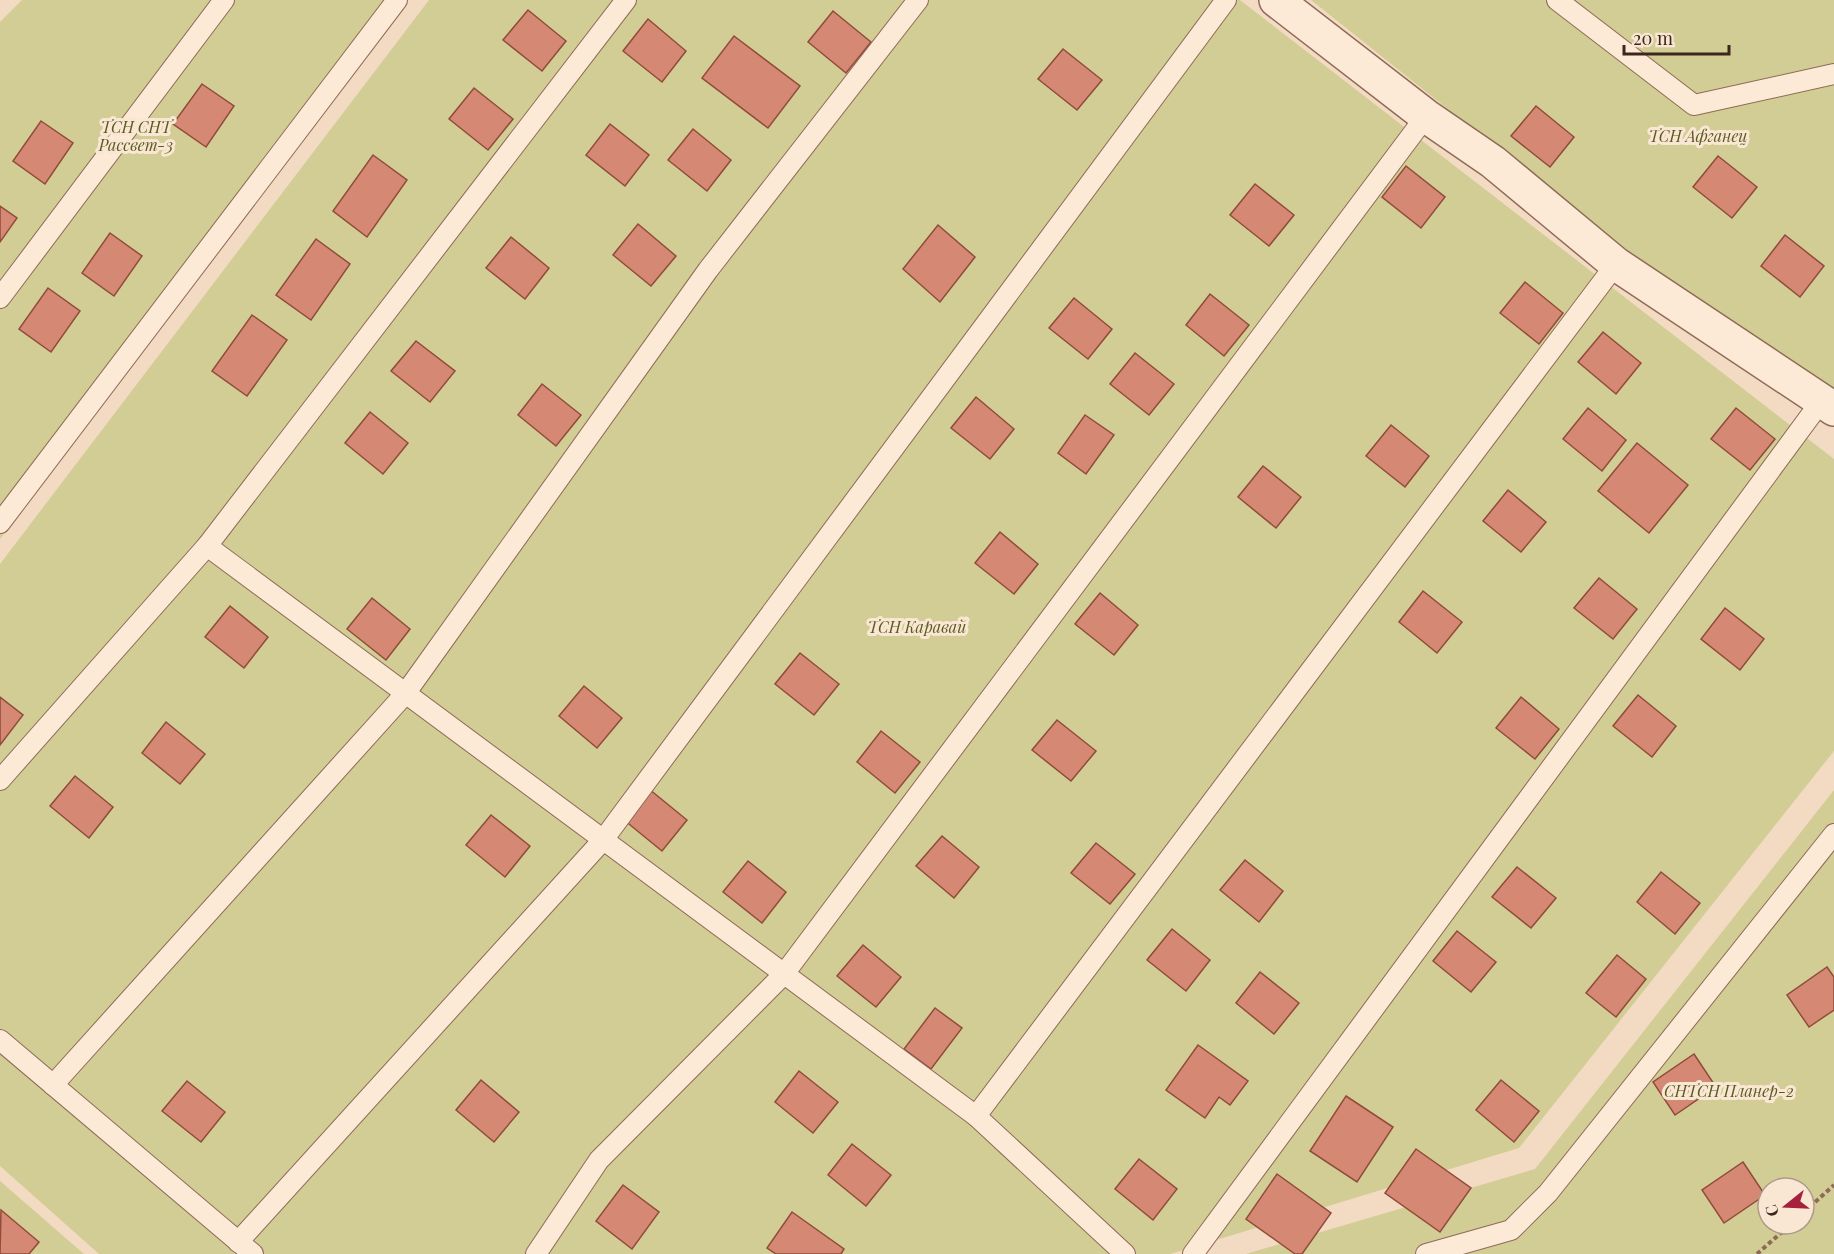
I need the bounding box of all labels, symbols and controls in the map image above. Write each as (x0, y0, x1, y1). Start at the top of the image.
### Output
scale bar (1624, 18, 1729, 56)
text: 20 m (1633, 26, 1673, 50)
park label: ТСН СНТ Рассвет-3 (98, 116, 175, 155)
park label: ТСН Афганец (1649, 125, 1747, 146)
park label: ТСН Каравай (868, 616, 967, 637)
park label: СНТСН Планер-2 (1664, 1080, 1794, 1101)
north arrow (1756, 1176, 1816, 1236)
text: С (1760, 1202, 1783, 1219)

